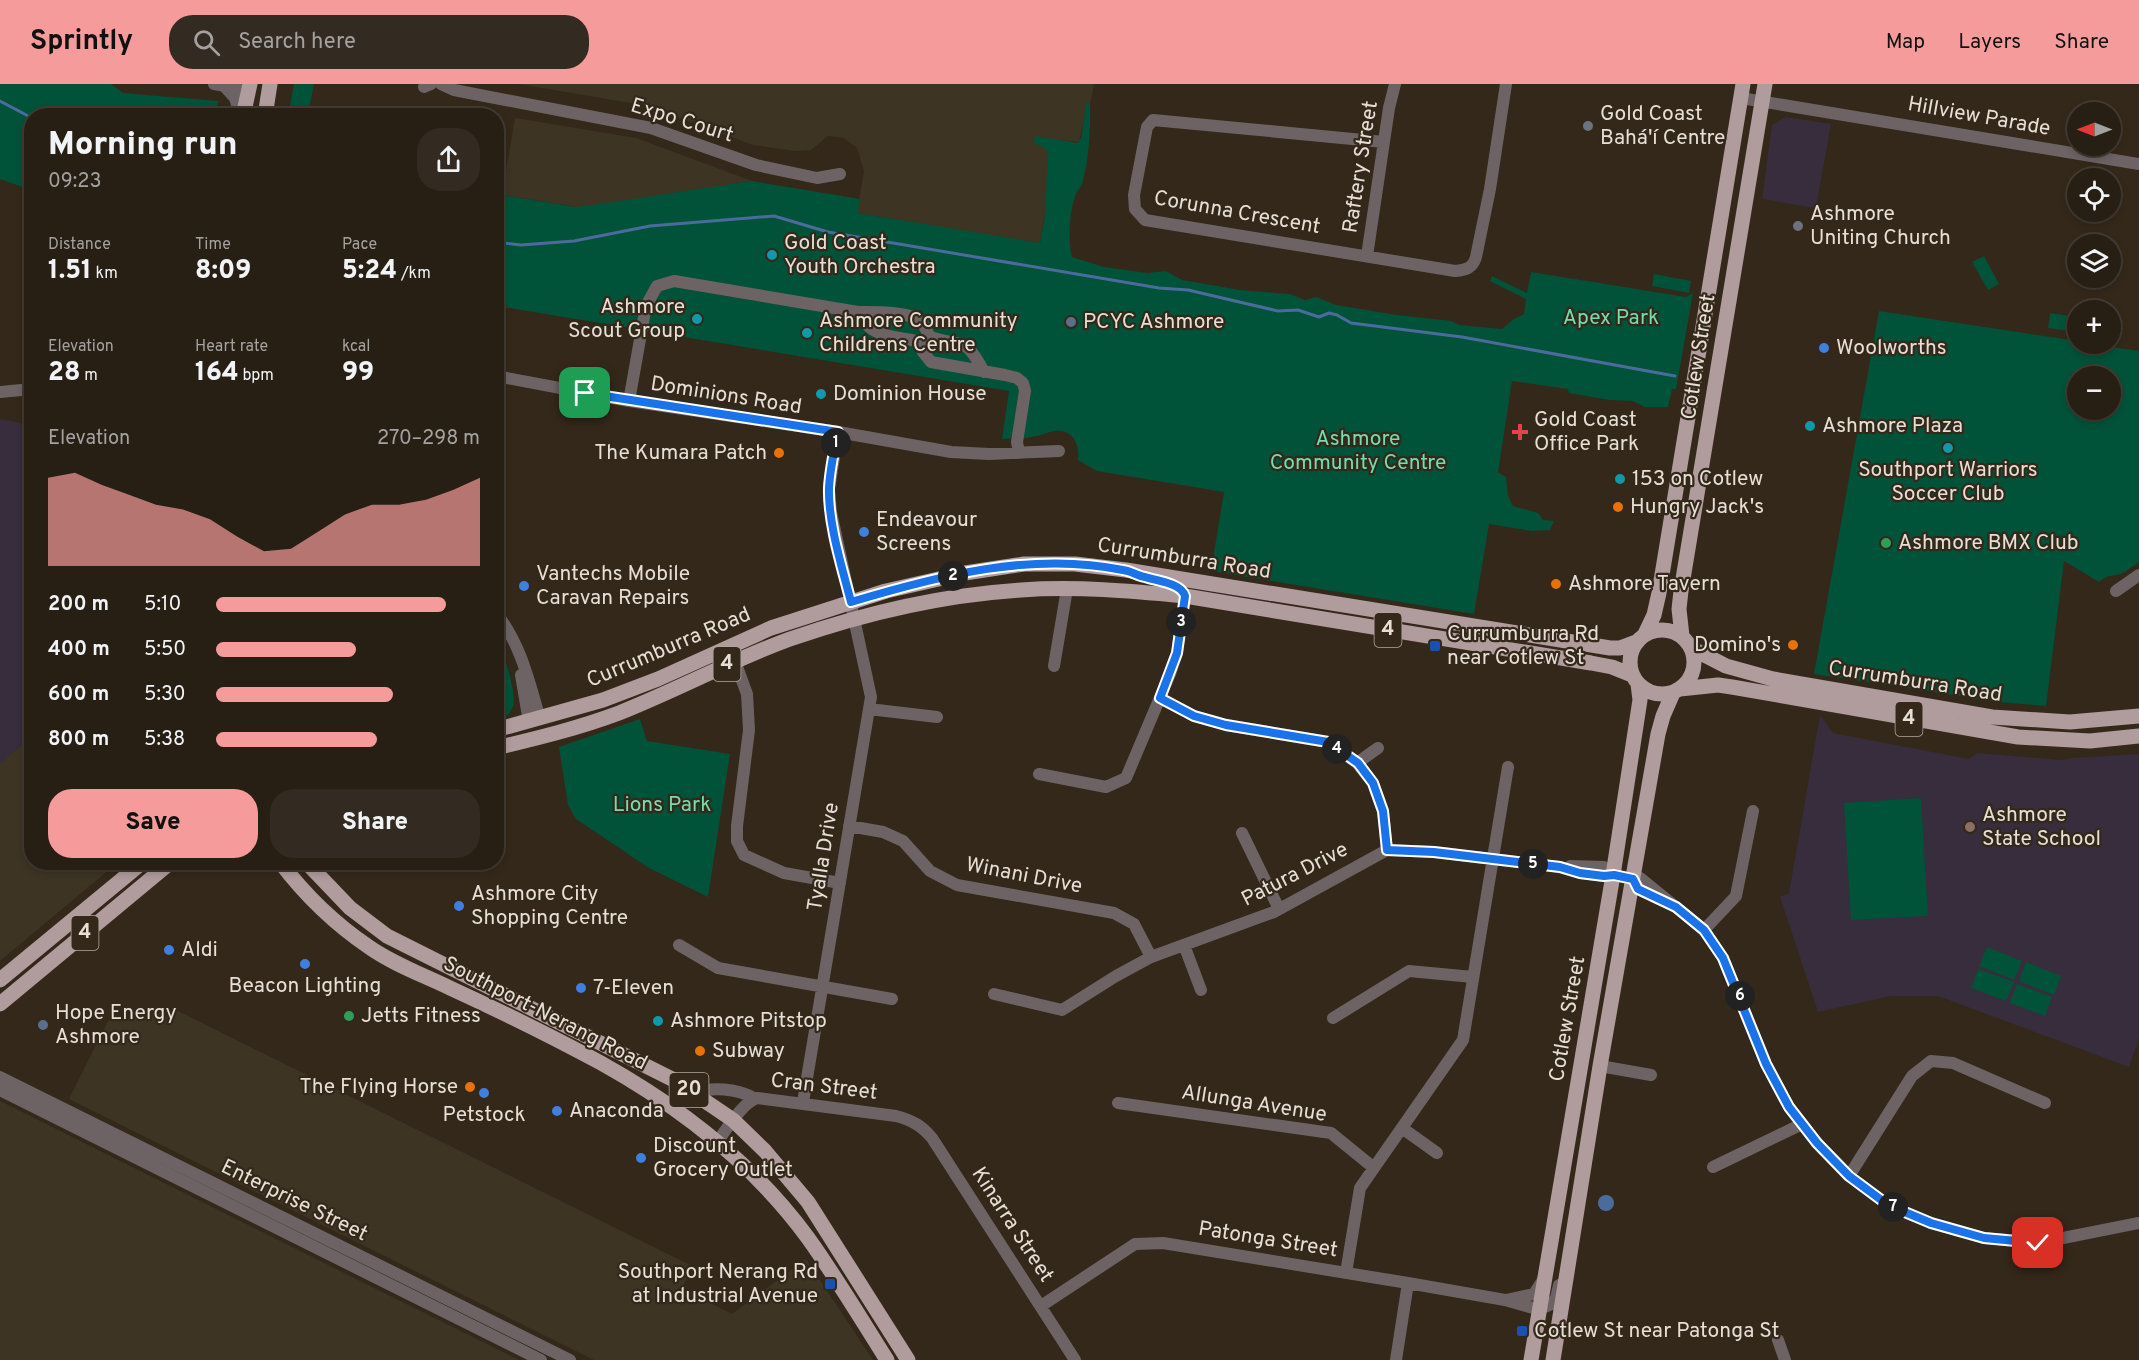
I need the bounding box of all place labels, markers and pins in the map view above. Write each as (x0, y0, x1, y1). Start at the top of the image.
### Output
place label: Gold Coast Bahá'í Centre (1600, 101, 1725, 152)
marker: Gold Coast Bahá'í Centre (1581, 119, 1595, 133)
place label: Ashmore Uniting Church (1810, 201, 1951, 252)
marker: Ashmore Uniting Church (1791, 219, 1805, 233)
place label: Gold Coast Youth Orchestra (784, 230, 936, 281)
marker: Gold Coast Youth Orchestra (765, 248, 779, 262)
place label: Ashmore Scout Group (568, 294, 685, 345)
place label: Ashmore Community Childrens Centre (819, 308, 1018, 359)
place label: PCYC Ashmore (1083, 309, 1224, 336)
marker: Ashmore Scout Group (690, 312, 704, 326)
marker: PCYC Ashmore (1064, 315, 1078, 329)
marker: Ashmore Community Childrens Centre (800, 326, 814, 340)
place label: Woolworths (1836, 335, 1947, 362)
marker: Woolworths (1817, 341, 1831, 355)
pin (559, 367, 610, 418)
place label: Dominion House (833, 381, 987, 408)
marker: Dominion House (814, 387, 828, 401)
place label: Gold Coast Office Park (1534, 407, 1639, 458)
place label: Ashmore Plaza (1822, 413, 1963, 440)
marker: Ashmore Plaza (1803, 419, 1817, 433)
marker: Gold Coast Office Park (1511, 423, 1529, 441)
pin: 1 (821, 428, 851, 458)
place label: The Kumara Patch (594, 440, 767, 467)
marker: Southport Warriors Soccer Club (1941, 441, 1955, 455)
marker: The Kumara Patch (772, 446, 786, 460)
place label: Southport Warriors Soccer Club (1858, 457, 2038, 508)
place label: 153 on Cotlew (1632, 466, 1763, 493)
marker: 153 on Cotlew (1613, 472, 1627, 486)
place label: Hungry Jack's (1630, 494, 1764, 521)
marker: Hungry Jack's (1611, 500, 1625, 514)
place label: Endeavour Screens (876, 507, 977, 558)
marker: Endeavour Screens (857, 525, 871, 539)
place label: Ashmore BMX Club (1898, 530, 2079, 557)
marker: Ashmore BMX Club (1879, 536, 1893, 550)
place label: Vantechs Mobile Caravan Repairs (536, 561, 690, 612)
pin: 2 (938, 561, 968, 591)
place label: Ashmore Tavern (1568, 571, 1721, 598)
marker: Ashmore Tavern (1549, 577, 1563, 591)
marker: Vantechs Mobile Caravan Repairs (517, 579, 531, 593)
pin: 3 (1166, 607, 1196, 637)
place label: Currumburra Rd near Cotlew St (1447, 621, 1599, 672)
place label: Domino's (1694, 632, 1781, 659)
marker: Domino's (1786, 638, 1800, 652)
marker: Currumburra Rd near Cotlew St (1428, 639, 1442, 653)
pin: 4 (1322, 734, 1352, 764)
place label: Ashmore State School (1982, 802, 2101, 853)
marker: Ashmore State School (1963, 820, 1977, 834)
pin: 5 (1518, 849, 1548, 879)
place label: Ashmore City Shopping Centre (471, 881, 628, 932)
marker: Ashmore City Shopping Centre (452, 899, 466, 913)
place label: Aldi (181, 937, 218, 964)
marker: Aldi (162, 943, 176, 957)
marker: Beacon Lighting (298, 957, 312, 971)
place label: Beacon Lighting (229, 973, 381, 1000)
place label: 7-Eleven (593, 975, 674, 1002)
marker: 7-Eleven (574, 981, 588, 995)
pin: 6 (1725, 981, 1755, 1011)
place label: Hope Energy Ashmore (55, 1000, 177, 1051)
place label: Jetts Fitness (361, 1003, 481, 1030)
place label: Ashmore Pitstop (670, 1008, 827, 1035)
marker: Jetts Fitness (342, 1009, 356, 1023)
marker: Ashmore Pitstop (651, 1014, 665, 1028)
marker: Hope Energy Ashmore (36, 1018, 50, 1032)
place label: Subway (712, 1038, 785, 1065)
marker: Subway (693, 1044, 707, 1058)
place label: The Flying Horse (299, 1074, 458, 1101)
marker: The Flying Horse (463, 1080, 477, 1094)
marker: Petstock (477, 1086, 491, 1100)
place label: Anaconda (569, 1098, 664, 1125)
place label: Petstock (442, 1102, 526, 1129)
marker: Anaconda (550, 1104, 564, 1118)
place label: Discount Grocery Outlet (653, 1133, 793, 1184)
marker: Discount Grocery Outlet (634, 1151, 648, 1165)
pin: 7 (1878, 1192, 1908, 1222)
pin (2012, 1217, 2063, 1268)
place label: Southport Nerang Rd at Industrial Avenue (618, 1259, 818, 1310)
marker: Southport Nerang Rd at Industrial Avenue (823, 1277, 837, 1291)
place label: Cotlew St near Patonga St (1534, 1318, 1780, 1345)
marker: Cotlew St near Patonga St (1515, 1324, 1529, 1338)

